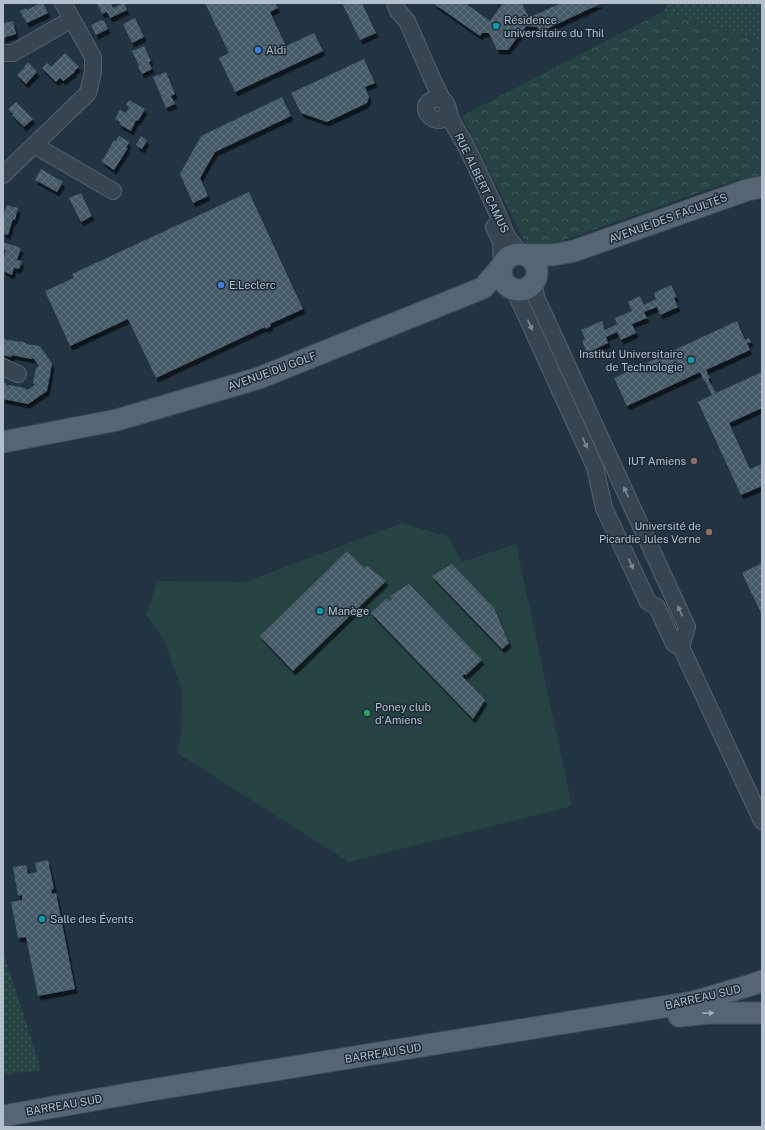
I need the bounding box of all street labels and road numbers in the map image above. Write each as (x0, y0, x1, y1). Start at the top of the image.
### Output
street label: RUE ALBERT CAMUS (453, 131, 511, 235)
street label: AVENUE DES FACULTÉS (607, 190, 729, 245)
street label: AVENUE DU GOLF (226, 349, 318, 393)
street label: BARREAU SUD (664, 982, 742, 1012)
street label: BARREAU SUD (344, 1041, 422, 1065)
street label: BARREAU SUD (25, 1092, 103, 1118)

